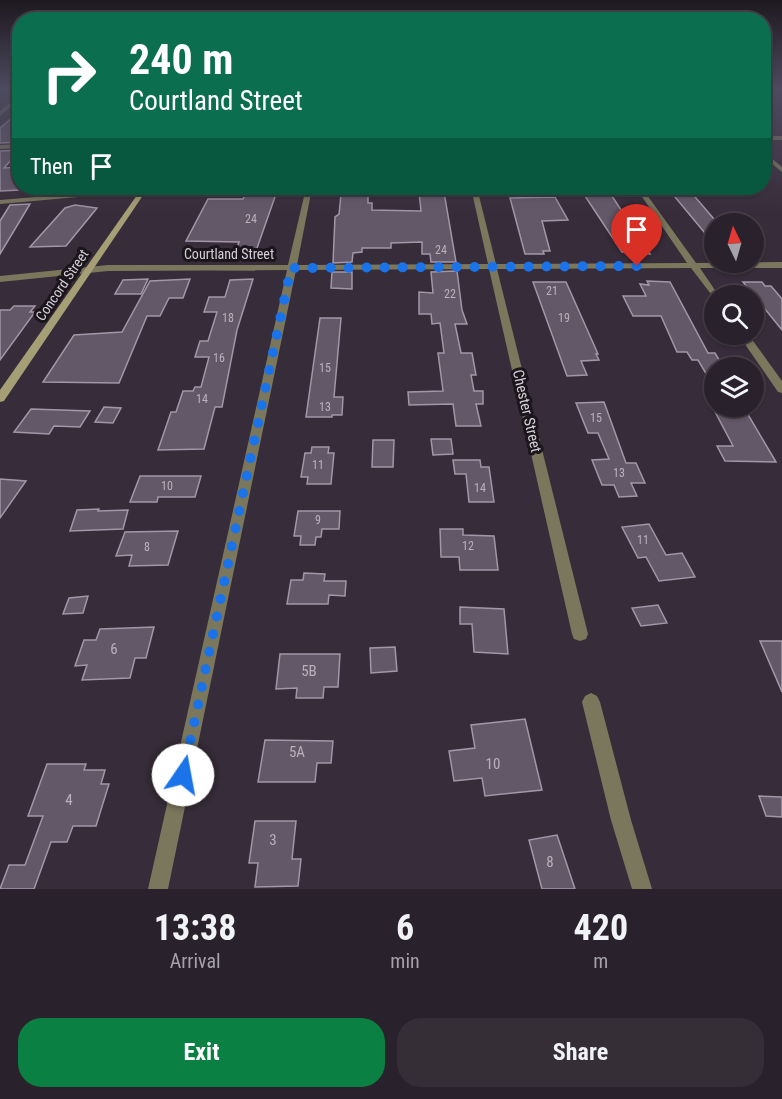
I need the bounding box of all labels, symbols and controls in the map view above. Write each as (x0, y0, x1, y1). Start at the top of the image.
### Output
text: 240 m (129, 35, 234, 84)
icon: right (30, 36, 108, 114)
text: Courtland Street (129, 85, 303, 117)
icon: arrive (85, 150, 118, 183)
text: Then (30, 154, 73, 179)
pin (611, 204, 662, 266)
house number: 24 (245, 212, 257, 226)
icon: arrive (620, 213, 653, 246)
north arrow (704, 213, 764, 273)
map controls (704, 213, 764, 417)
house number: 24 (435, 243, 447, 257)
street label: Concord Street (32, 246, 92, 324)
street label: Courtland Street (184, 246, 274, 262)
house number: 21 (546, 284, 558, 298)
button: search (704, 285, 764, 345)
house number: 22 (444, 287, 456, 301)
house number: 18 (222, 311, 234, 325)
house number: 19 (558, 311, 570, 325)
house number: 16 (213, 351, 225, 365)
button: layers (704, 357, 764, 417)
house number: 15 (319, 361, 331, 375)
street label: Chester Street (509, 368, 545, 454)
house number: 14 (196, 392, 208, 406)
house number: 13 (319, 400, 331, 414)
house number: 15 (590, 411, 602, 425)
house number: 11 (312, 458, 324, 472)
house number: 13 (613, 466, 625, 480)
house number: 10 (161, 479, 173, 493)
house number: 14 (474, 481, 486, 495)
house number: 9 (315, 513, 321, 527)
house number: 11 (637, 533, 649, 547)
house number: 12 (462, 539, 474, 553)
house number: 8 (144, 540, 150, 554)
house number: 6 (110, 640, 118, 658)
house number: 5B (301, 662, 317, 680)
position arrow (151, 743, 215, 807)
house number: 5A (289, 743, 305, 761)
house number: 10 (486, 755, 500, 773)
house number: 4 (65, 791, 73, 809)
house number: 3 (269, 831, 277, 849)
house number: 8 (546, 853, 554, 871)
text: 13:38 (154, 907, 236, 949)
text: 6 (396, 907, 414, 949)
text: 420 (574, 907, 628, 949)
text: Arrival (170, 949, 221, 973)
text: min (390, 949, 420, 973)
text: m (593, 949, 608, 973)
button: Exit (18, 1018, 385, 1087)
button: Share (397, 1018, 764, 1087)

